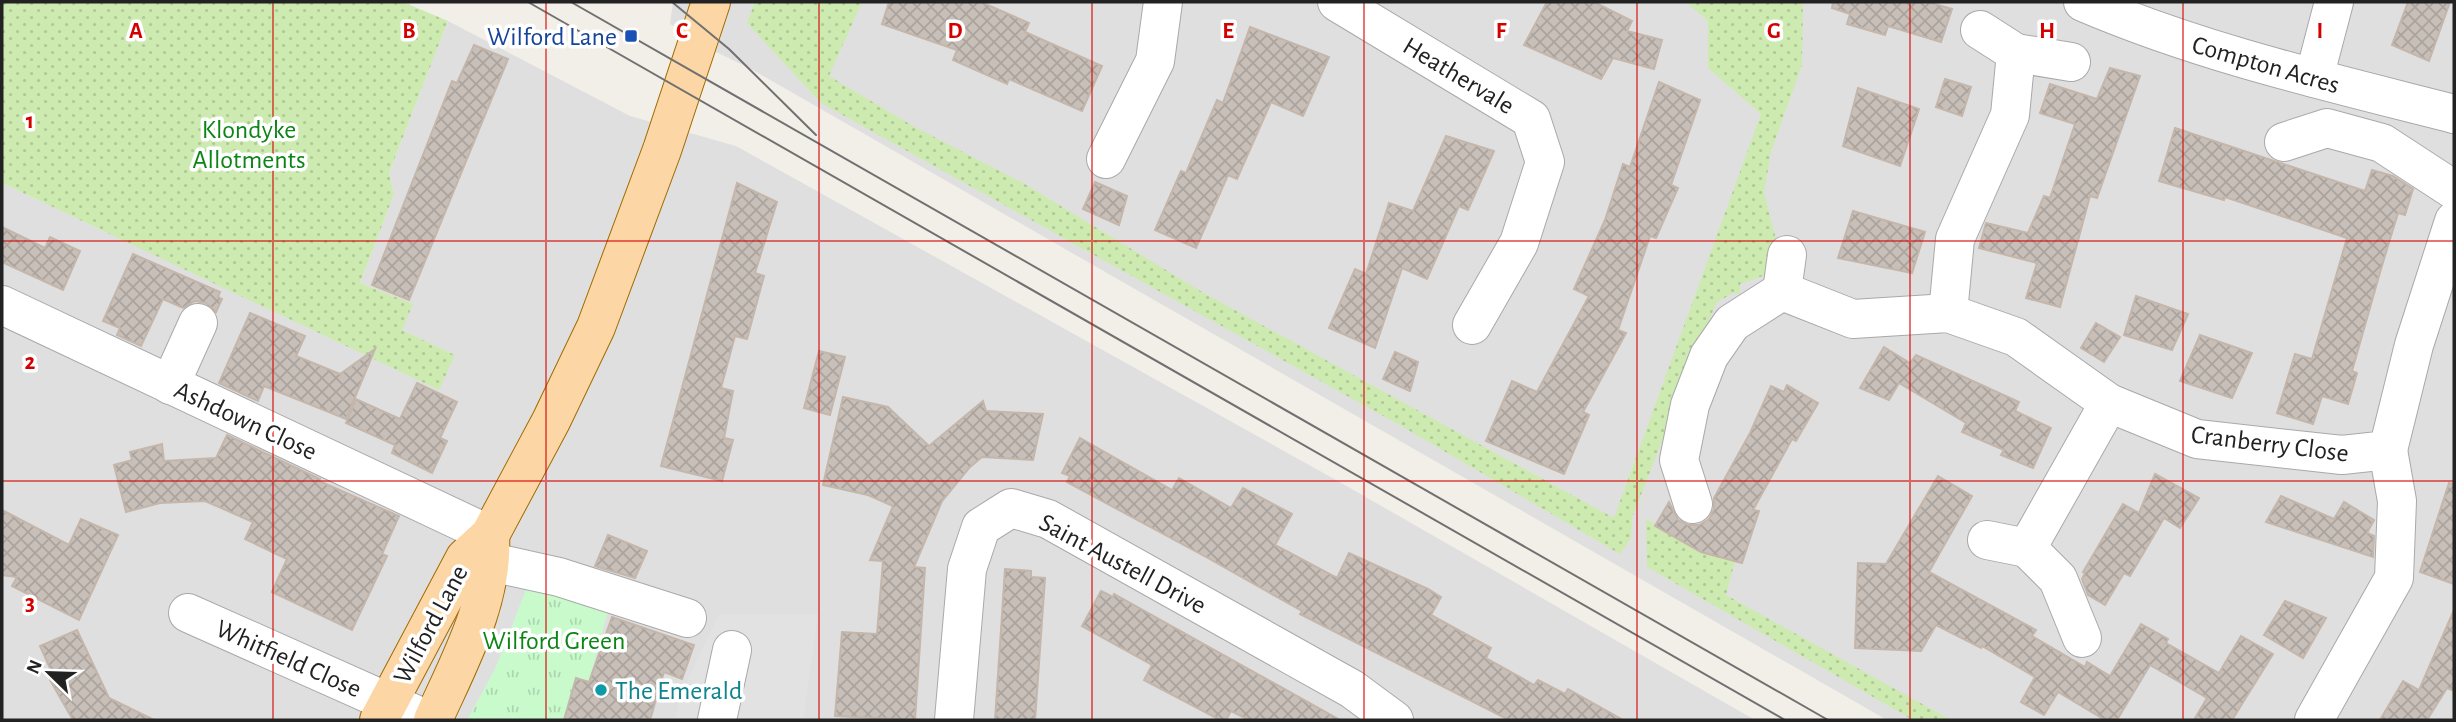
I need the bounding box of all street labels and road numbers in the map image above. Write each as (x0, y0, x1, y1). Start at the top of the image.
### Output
street label: Compton Acres (2189, 32, 2342, 98)
street label: Heathervale (1398, 33, 1519, 119)
street label: Ashdown Close (170, 377, 321, 465)
street label: Cranberry Close (2190, 421, 2350, 467)
street label: Saint Austell Drive (1035, 509, 1210, 619)
street label: Wilford Lane (389, 561, 473, 688)
street label: Whitfield Close (212, 615, 365, 703)

